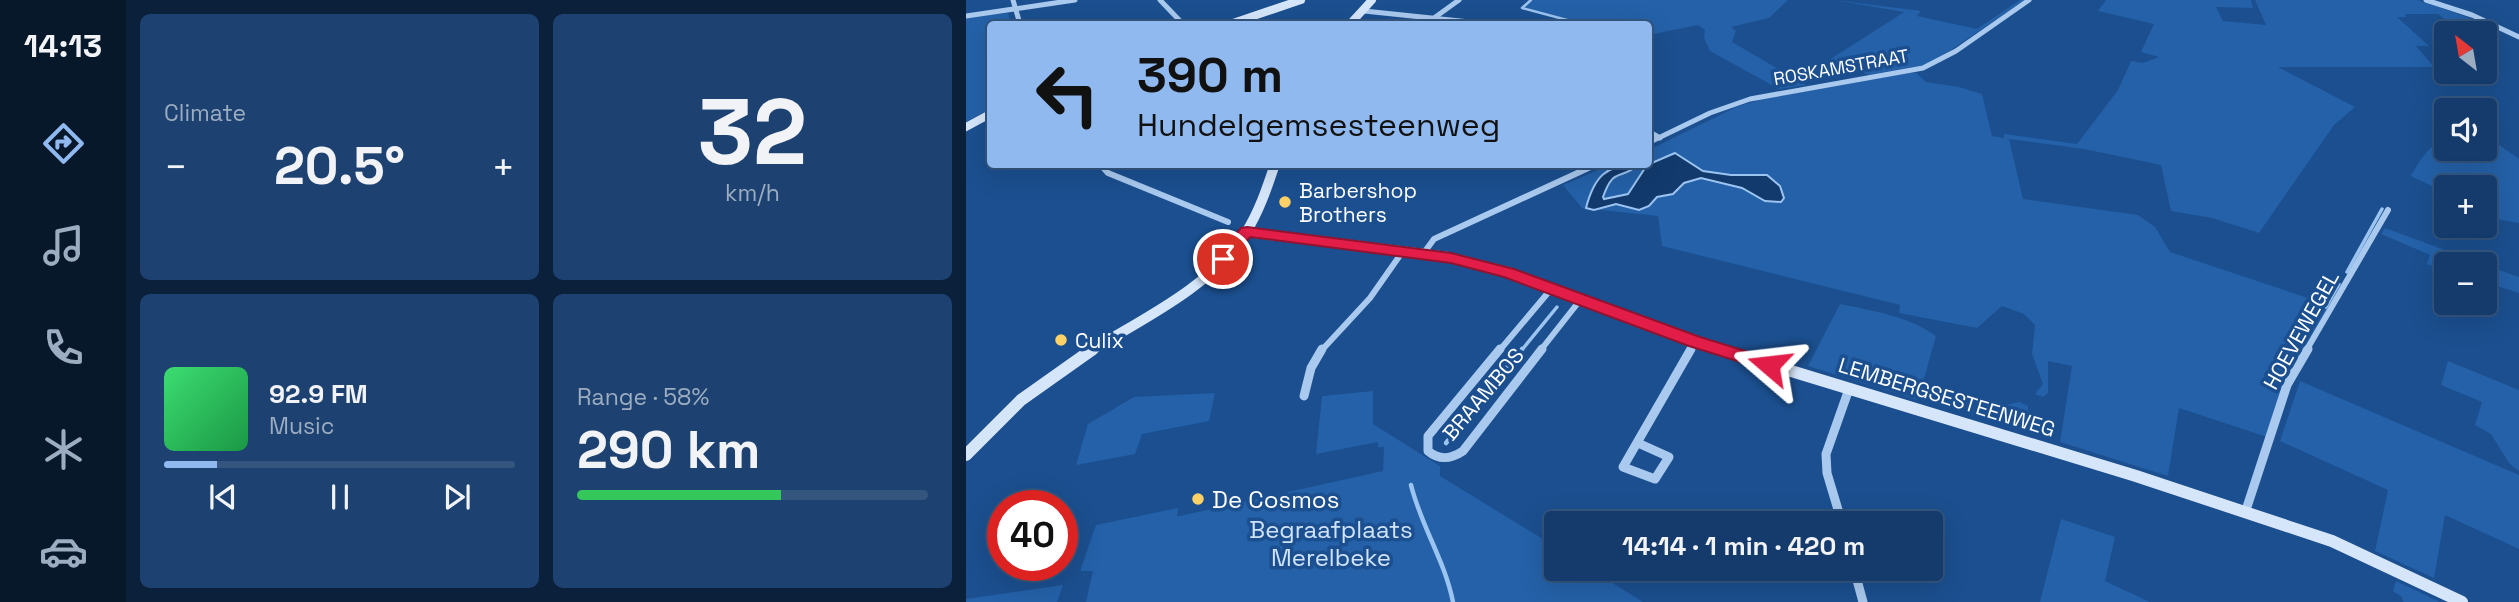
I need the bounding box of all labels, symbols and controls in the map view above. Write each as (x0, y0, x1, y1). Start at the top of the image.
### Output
north arrow (2434, 21, 2497, 84)
map controls (2434, 21, 2497, 315)
text: 14:13 (24, 26, 102, 66)
text: 390 m (1137, 44, 1283, 106)
street label: ROSKAMSTRAAT (1772, 44, 1911, 90)
icon: left (1022, 49, 1113, 140)
text: 32 (698, 74, 807, 191)
text: Climate (164, 98, 246, 128)
button: sound (2434, 98, 2497, 161)
text: Hundelgemsesteenweg (1137, 105, 1500, 145)
icon: directions (39, 119, 88, 168)
text: 20.5° (274, 133, 405, 199)
text: − (164, 143, 188, 191)
text: + (491, 143, 515, 191)
button: + (2434, 175, 2497, 238)
place label: Barbershop Brothers (1299, 177, 1417, 228)
text: km/h (725, 178, 780, 208)
marker: Barbershop Brothers (1277, 194, 1293, 210)
icon: music (39, 221, 88, 270)
pin (1193, 229, 1253, 289)
icon: arrive (1204, 240, 1242, 278)
button: − (2434, 252, 2497, 315)
street label: HOEVEWEGEL (2257, 266, 2345, 394)
icon: phone (39, 323, 88, 372)
place label: Culix (1075, 327, 1124, 354)
position arrow (1732, 328, 1806, 402)
marker: Culix (1053, 332, 1069, 348)
street label: BRAAMBOS (1436, 342, 1530, 446)
street label: LEMBERGSESTEENWEG (1835, 351, 2059, 443)
text: 92.9 FM (269, 377, 368, 411)
text: Range · 58% (577, 382, 709, 412)
text: Music (269, 411, 334, 441)
text: 290 km (577, 417, 760, 483)
icon: climate (39, 425, 88, 474)
icon: previous (204, 478, 242, 516)
icon: pause (321, 478, 359, 516)
icon: next (438, 478, 476, 516)
place label: De Cosmos (1212, 484, 1339, 515)
speed limit sign: 40 (987, 490, 1078, 581)
marker: De Cosmos (1190, 491, 1206, 507)
park label: Begraafplaats Merelbeke (1249, 514, 1413, 573)
icon: car (39, 527, 88, 576)
text: 14:14 · 1 min · 420 m (1622, 529, 1865, 563)

